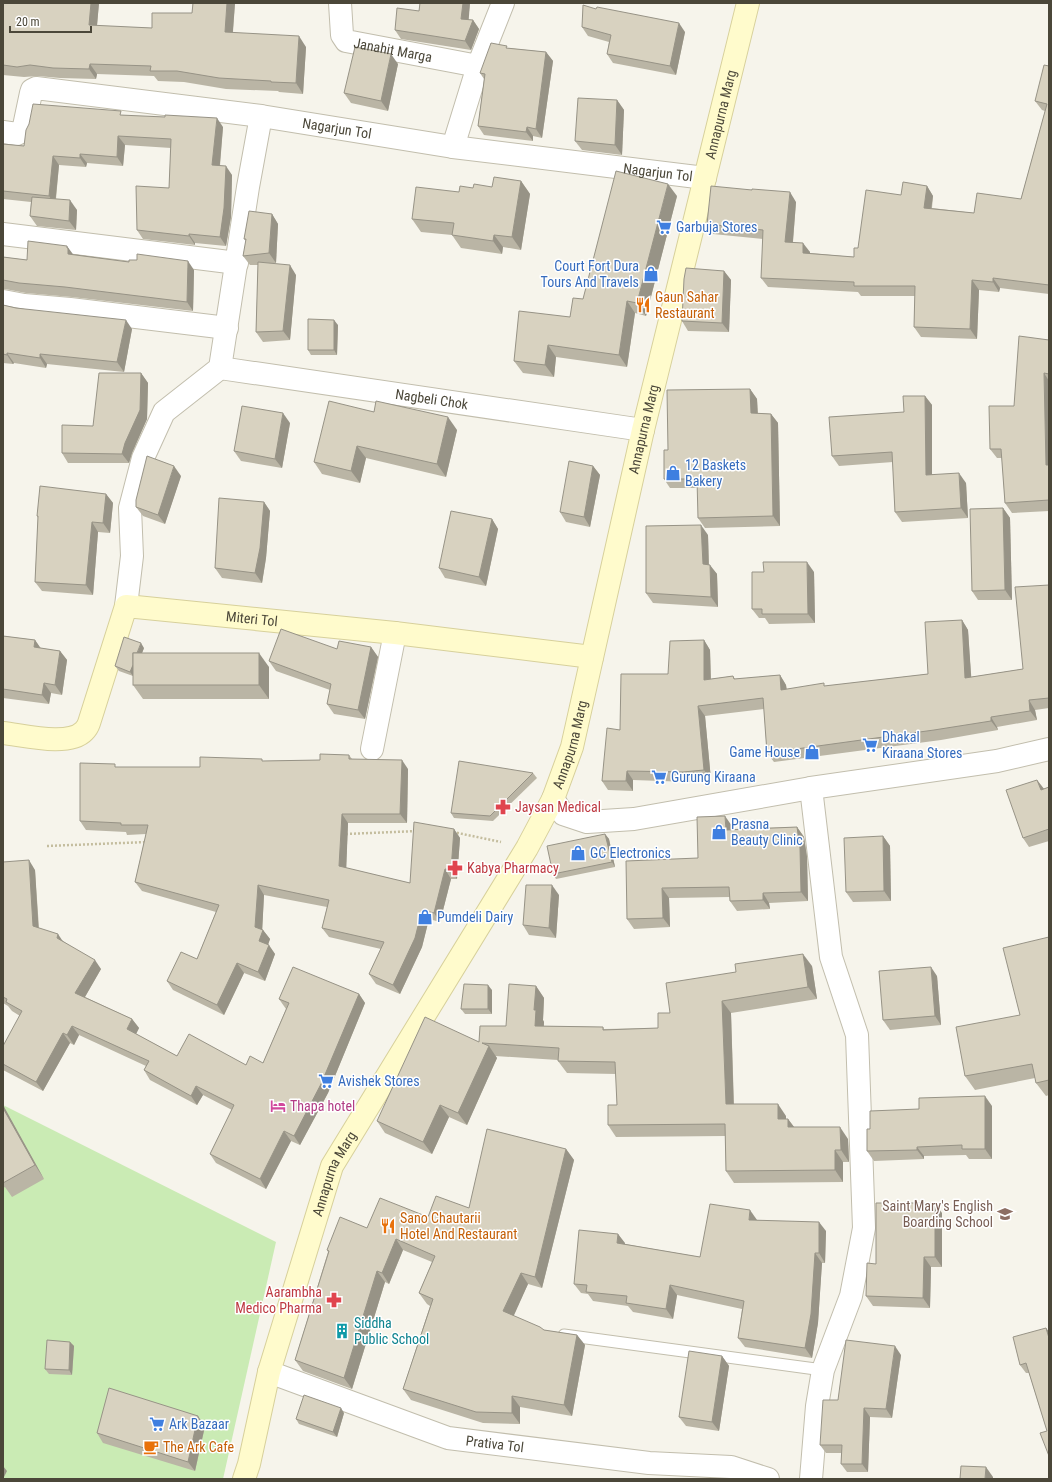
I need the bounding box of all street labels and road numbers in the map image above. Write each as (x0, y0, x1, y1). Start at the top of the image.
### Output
street label: Janahit Marga (352, 35, 433, 65)
street label: Annapurna Marg (702, 68, 739, 161)
street label: Nagarjun Tol (301, 115, 373, 142)
street label: Nagarjun Tol (622, 160, 694, 184)
street label: Annapurna Marg (625, 383, 662, 475)
street label: Nagbeli Chok (394, 386, 470, 412)
street label: Miteri Tol (225, 608, 278, 629)
street label: Annapurna Marg (549, 699, 590, 791)
street label: Annapurna Marg (309, 1128, 359, 1218)
street label: Prativa Tol (465, 1432, 525, 1455)

